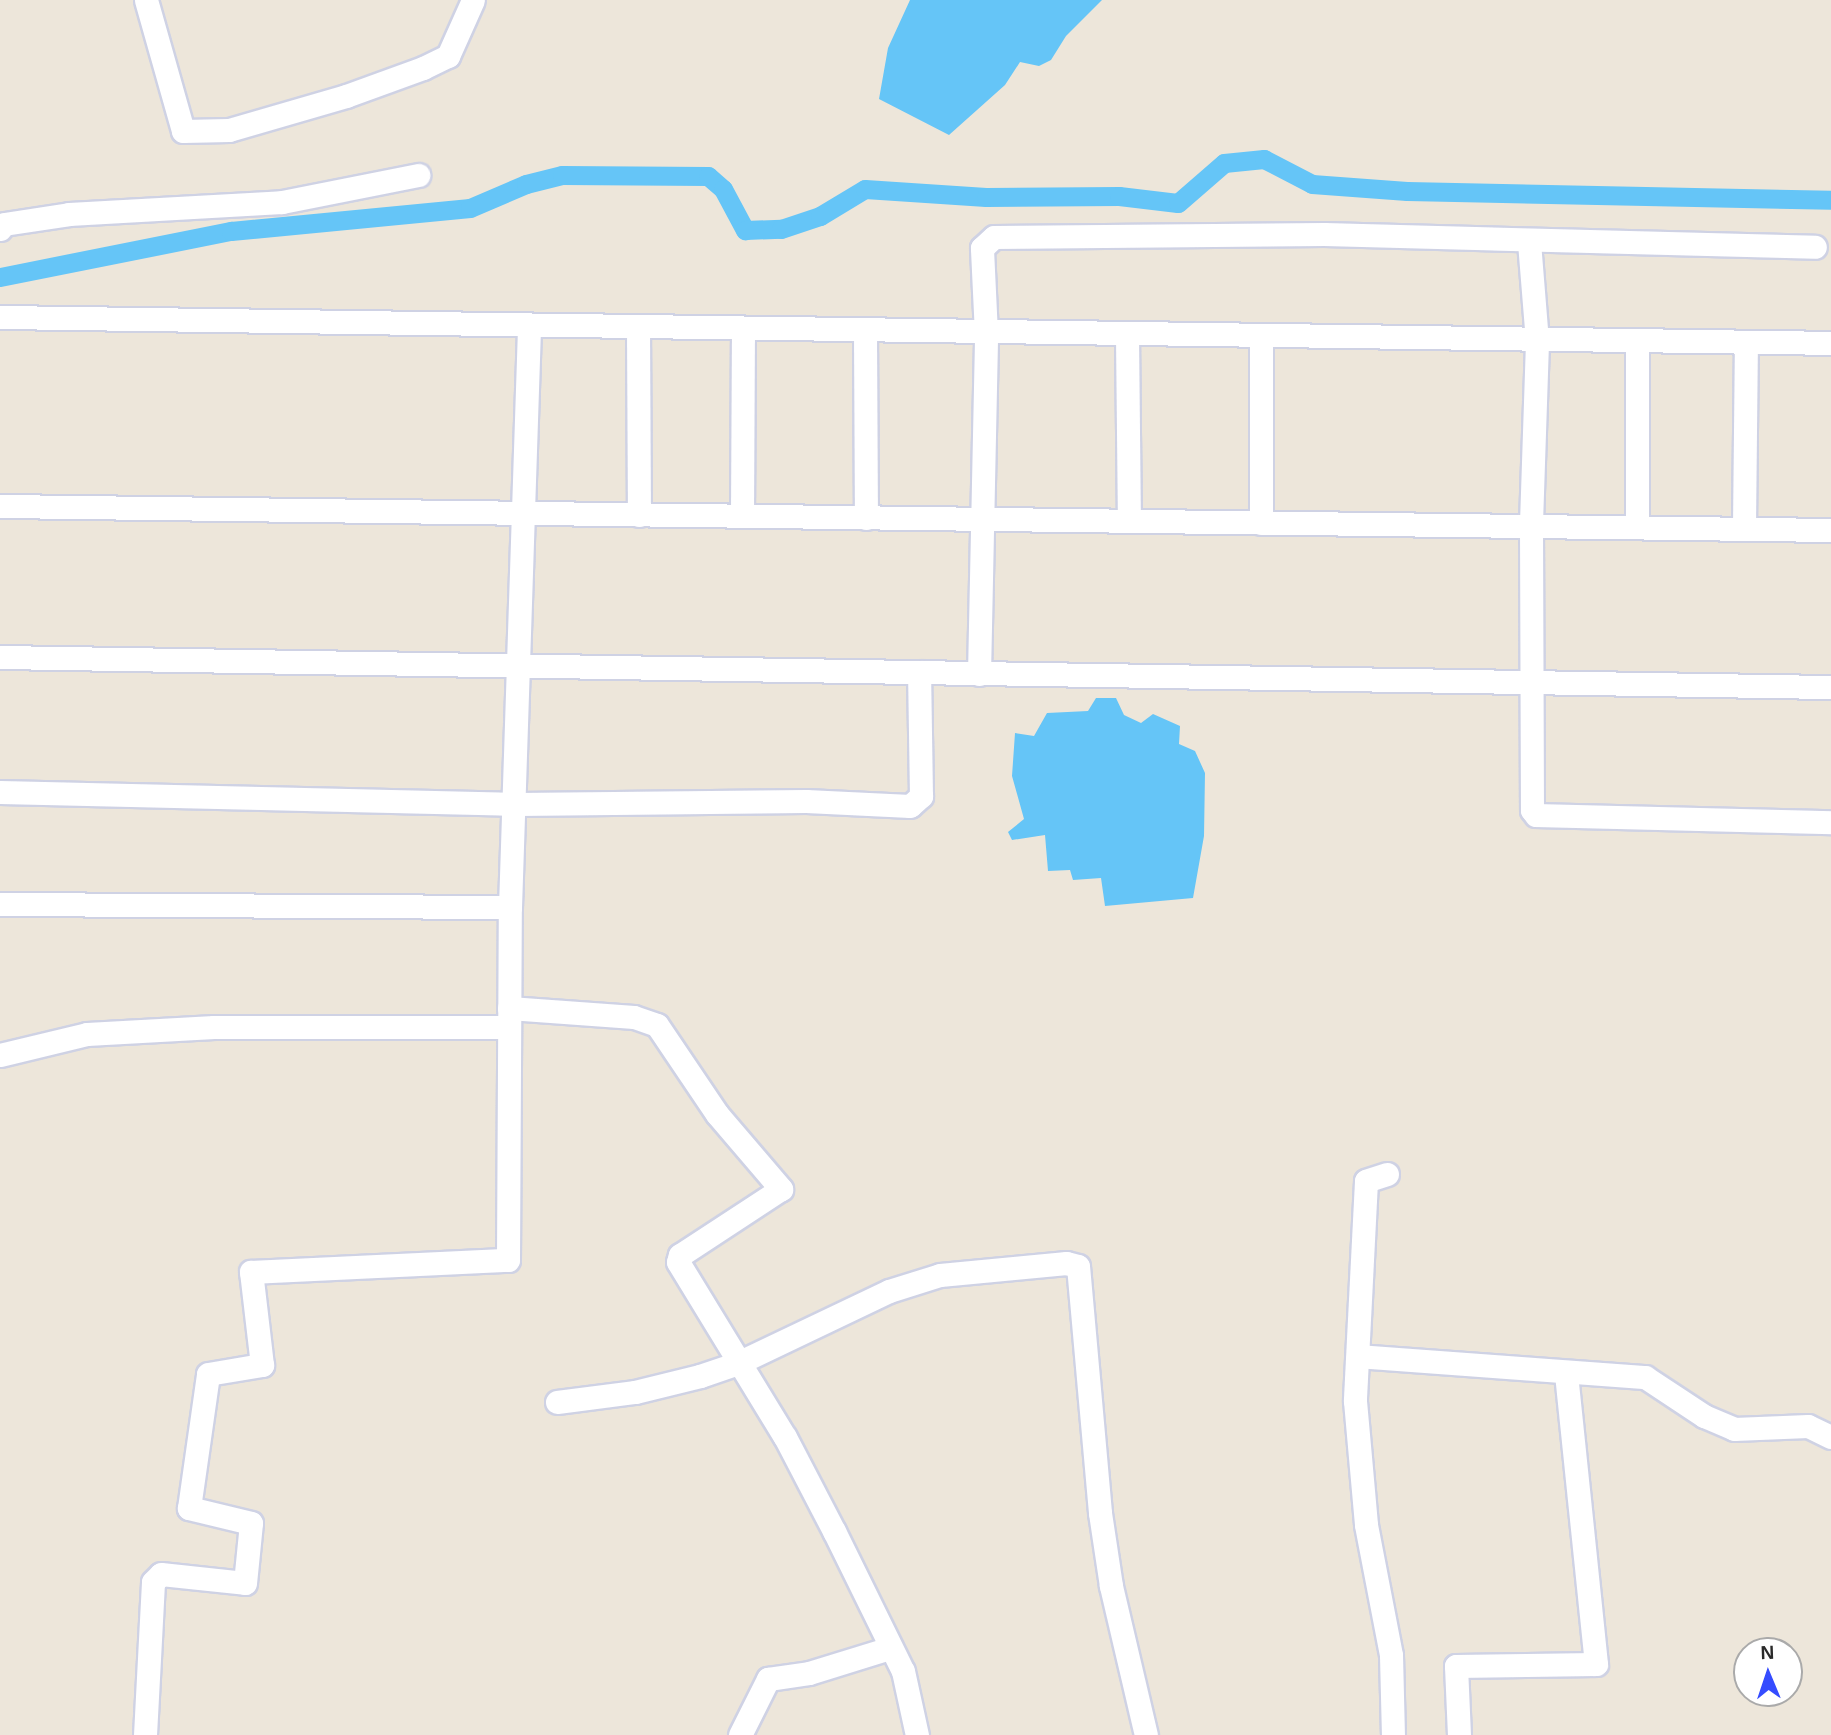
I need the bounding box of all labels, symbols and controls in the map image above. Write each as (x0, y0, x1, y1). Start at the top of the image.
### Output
north arrow (1733, 1637, 1803, 1707)
text: N (1760, 1642, 1775, 1663)

